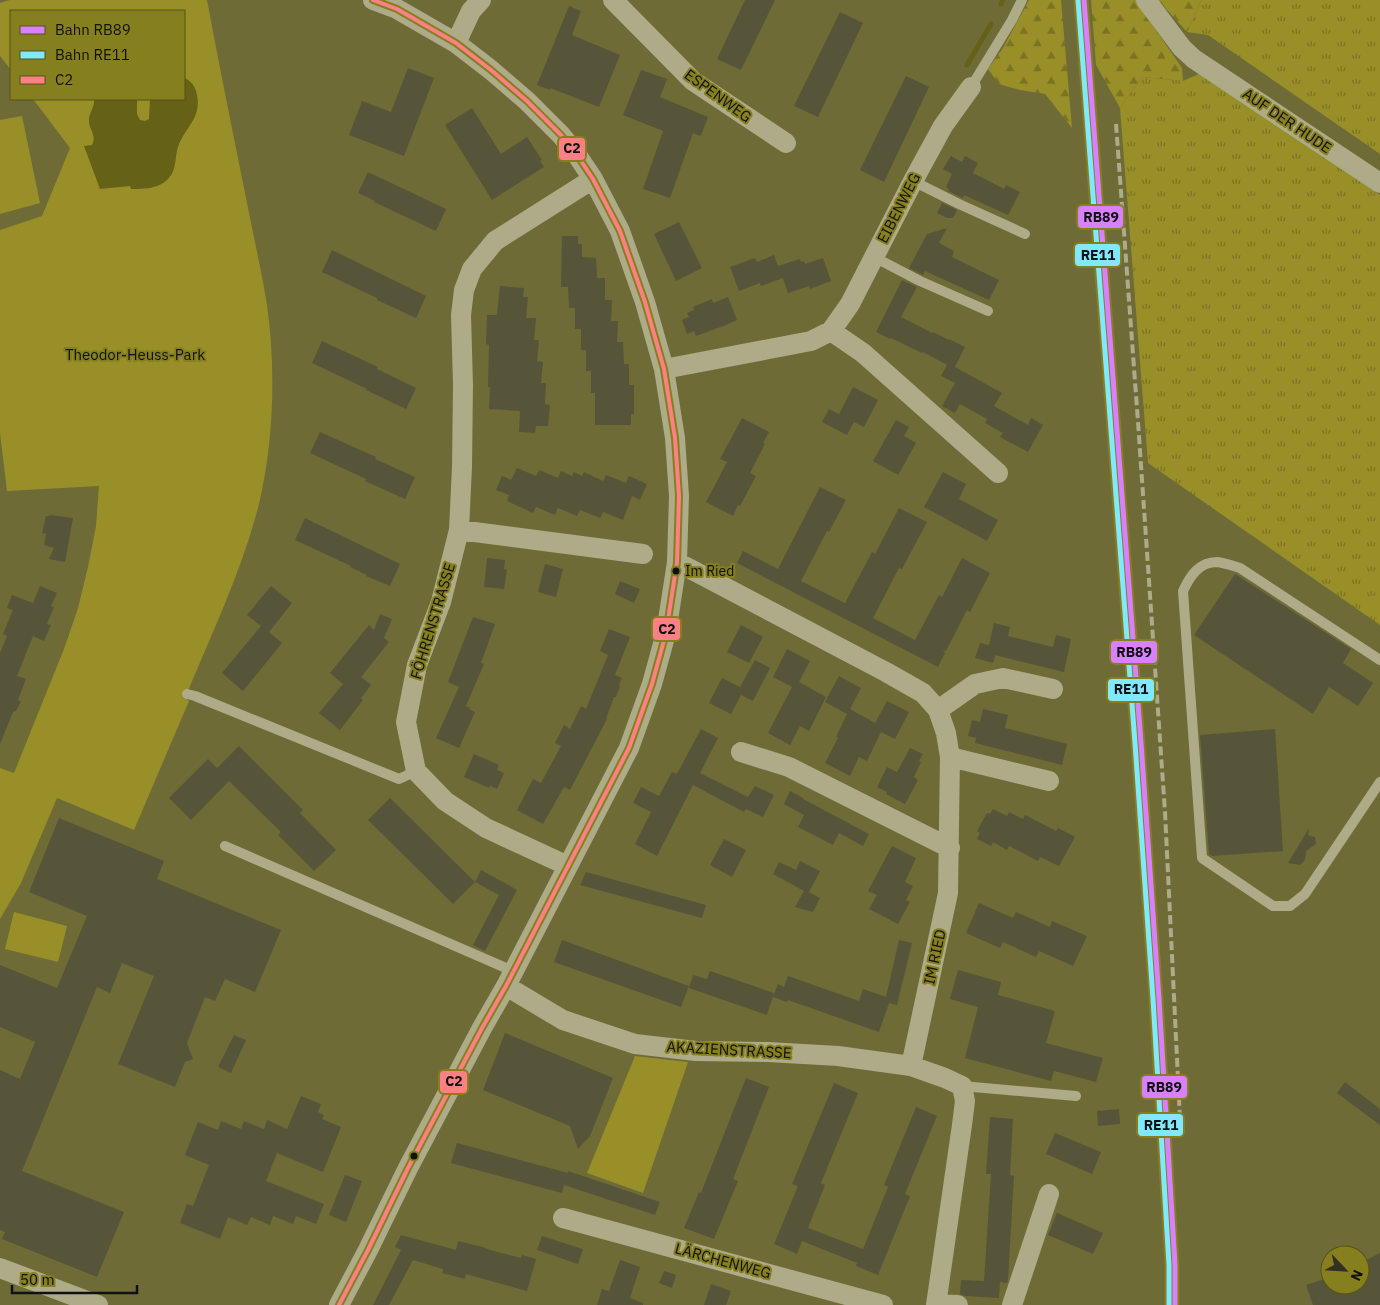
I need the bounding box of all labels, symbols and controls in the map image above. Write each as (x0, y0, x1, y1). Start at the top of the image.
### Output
legend (10, 10, 185, 100)
text: Bahn RB89 (55, 20, 131, 39)
text: Bahn RE11 (55, 45, 130, 64)
street label: ESPENWEG (681, 65, 756, 126)
text: C2 (55, 70, 73, 89)
street label: AUF DER HUDE (1239, 84, 1335, 157)
line badge: C2 (558, 137, 586, 161)
text: C2 (563, 139, 581, 157)
street label: EIBENWEG (873, 169, 924, 246)
line badge: RB89 (1077, 205, 1124, 229)
text: RB89 (1083, 208, 1119, 226)
line badge: RE11 (1074, 243, 1121, 267)
text: RE11 (1081, 246, 1116, 264)
park label: Theodor-Heuss-Park (65, 345, 205, 364)
street label: FÖHRENSTRASSE (406, 560, 459, 681)
place label: Im Ried (685, 562, 734, 580)
marker: Im Ried (671, 566, 681, 576)
line badge: C2 (652, 617, 681, 641)
text: C2 (658, 620, 676, 638)
line badge: RB89 (1110, 640, 1158, 664)
text: RB89 (1116, 643, 1152, 661)
line badge: RE11 (1107, 678, 1155, 702)
text: RE11 (1114, 680, 1149, 698)
street label: IM RIED (919, 927, 950, 986)
street label: AKAZIENSTRASSE (666, 1037, 792, 1062)
line badge: C2 (439, 1070, 468, 1094)
text: C2 (445, 1072, 463, 1090)
line badge: RB89 (1141, 1075, 1188, 1099)
text: RB89 (1146, 1078, 1182, 1096)
line badge: RE11 (1137, 1113, 1184, 1137)
text: RE11 (1144, 1116, 1179, 1134)
unlabelled marker (409, 1151, 419, 1161)
street label: LÄRCHENWEG (673, 1239, 773, 1282)
north arrow (1320, 1245, 1370, 1295)
scale bar (12, 1262, 138, 1294)
text: N (1346, 1267, 1367, 1284)
text: 50 m (20, 1270, 55, 1289)

